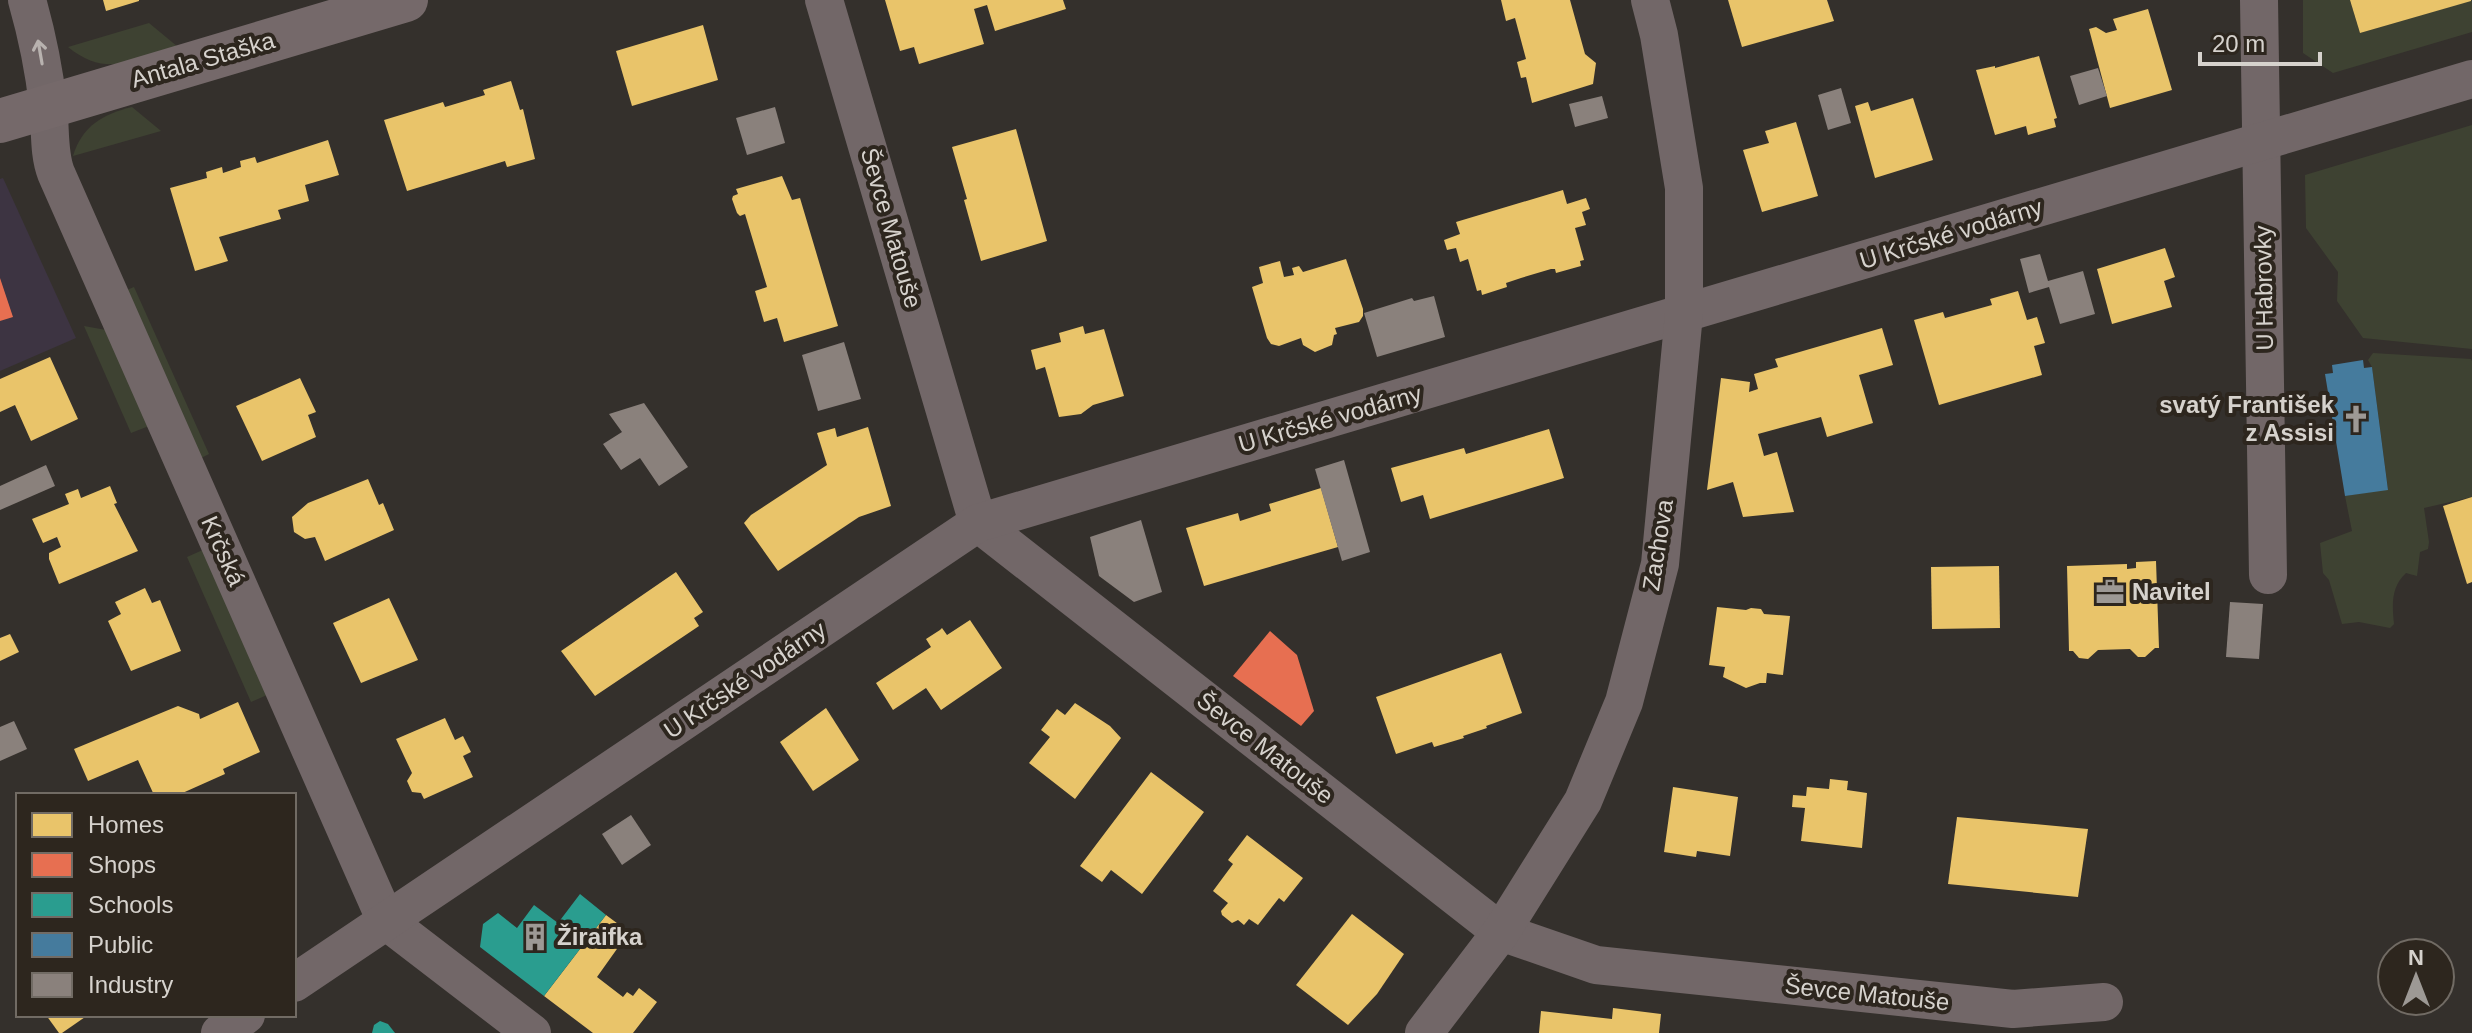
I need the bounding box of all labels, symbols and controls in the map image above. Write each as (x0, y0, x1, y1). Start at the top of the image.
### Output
scale bar (2200, 16, 2320, 66)
street label: Antala Staška (128, 26, 278, 93)
text: 20 m (2212, 30, 2265, 57)
one-way arrow (32, 40, 47, 66)
street label: Ševce Matouše (856, 145, 927, 311)
street label: U Krčské vodárny (1856, 193, 2045, 274)
street label: U Habrovky (2249, 225, 2278, 351)
street label: U Krčské vodárny (1235, 379, 1425, 458)
place label: svatý František z Assisi (2159, 391, 2335, 446)
church icon: svatý František z Assisi (2341, 404, 2371, 434)
street label: Zachova (1637, 497, 1678, 592)
street label: Krčská (196, 512, 251, 590)
office icon: Navitel (2095, 577, 2125, 607)
place label: Navitel (2132, 578, 2211, 605)
street label: U Krčské vodárny (659, 615, 831, 744)
street label: Ševce Matouše (1192, 686, 1339, 809)
legend (16, 793, 296, 1017)
text: Homes (88, 811, 164, 838)
text: Shops (88, 851, 156, 878)
text: Schools (88, 891, 173, 918)
building icon: Žiraifka (520, 922, 550, 952)
place label: Žiraifka (557, 923, 643, 950)
text: Public (88, 931, 153, 958)
north arrow (2376, 937, 2456, 1017)
text: N (2408, 945, 2424, 970)
text: Industry (88, 971, 173, 998)
street label: Ševce Matouše (1783, 971, 1951, 1016)

